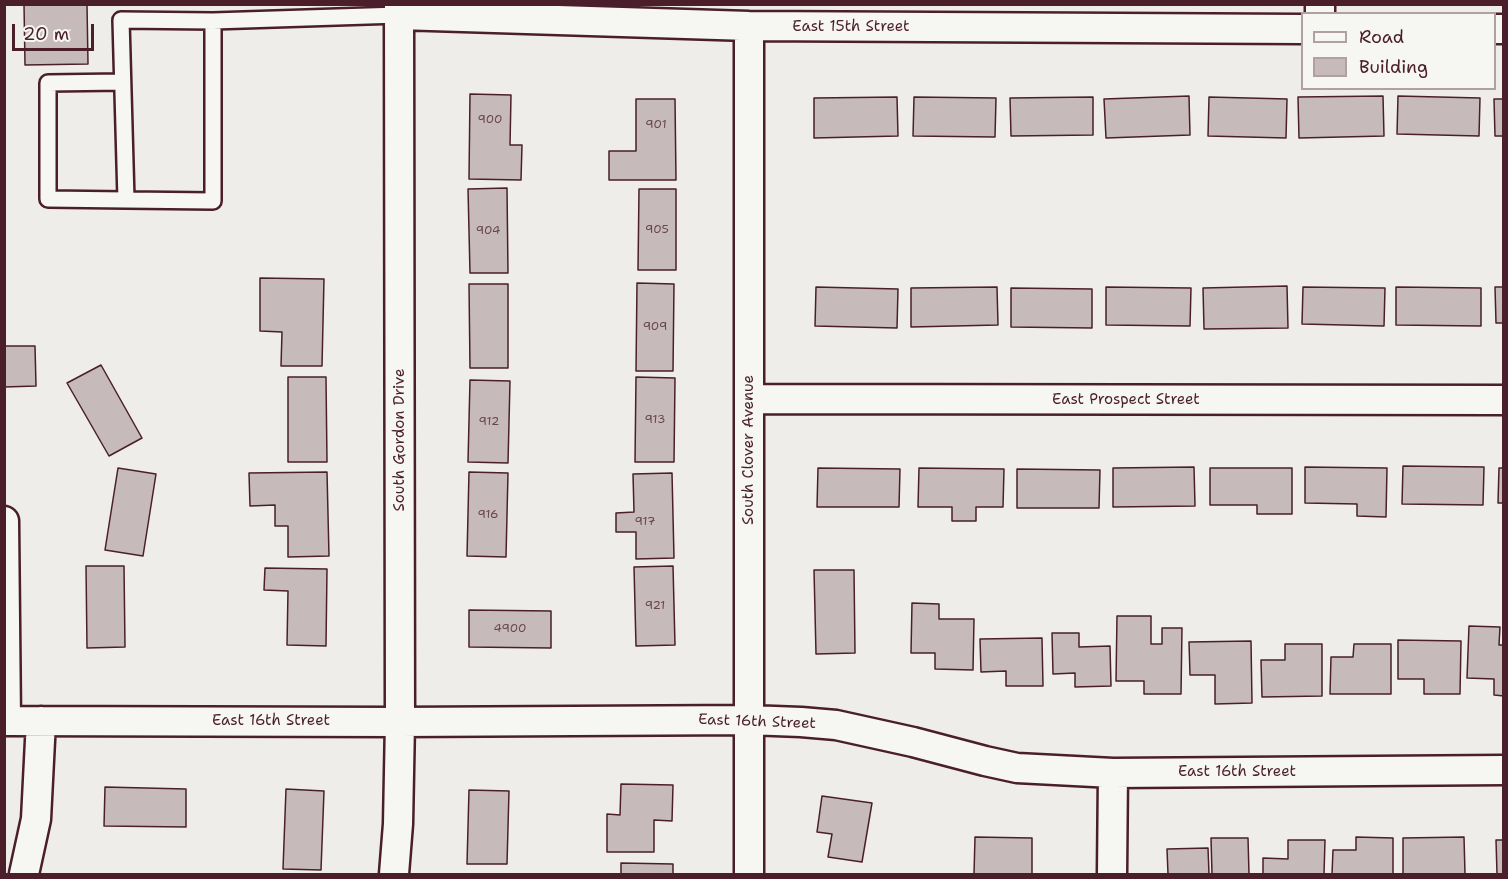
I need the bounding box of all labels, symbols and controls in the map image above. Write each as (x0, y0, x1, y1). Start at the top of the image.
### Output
scale bar (15, 12, 98, 50)
legend (1301, 12, 1496, 90)
street label: East 15th Street (792, 18, 910, 36)
text: 20 m (23, 22, 69, 46)
text: Road (1359, 25, 1404, 49)
text: Building (1359, 55, 1428, 79)
house number: 900 (478, 113, 502, 127)
house number: 901 (645, 118, 667, 132)
house number: 905 (645, 223, 669, 237)
house number: 904 (476, 224, 500, 238)
house number: 909 (643, 320, 667, 334)
street label: South Gordon Drive (391, 369, 409, 511)
street label: South Clover Avenue (740, 375, 758, 525)
street label: East Prospect Street (1052, 391, 1200, 409)
house number: 913 (645, 413, 665, 427)
house number: 912 (479, 415, 499, 429)
house number: 916 (477, 508, 499, 522)
house number: 917 (635, 515, 655, 529)
house number: 921 (645, 599, 665, 613)
house number: 4900 (494, 622, 526, 636)
street label: East 16th Street (698, 711, 816, 733)
street label: East 16th Street (212, 712, 330, 730)
street label: East 16th Street (1178, 763, 1296, 781)

